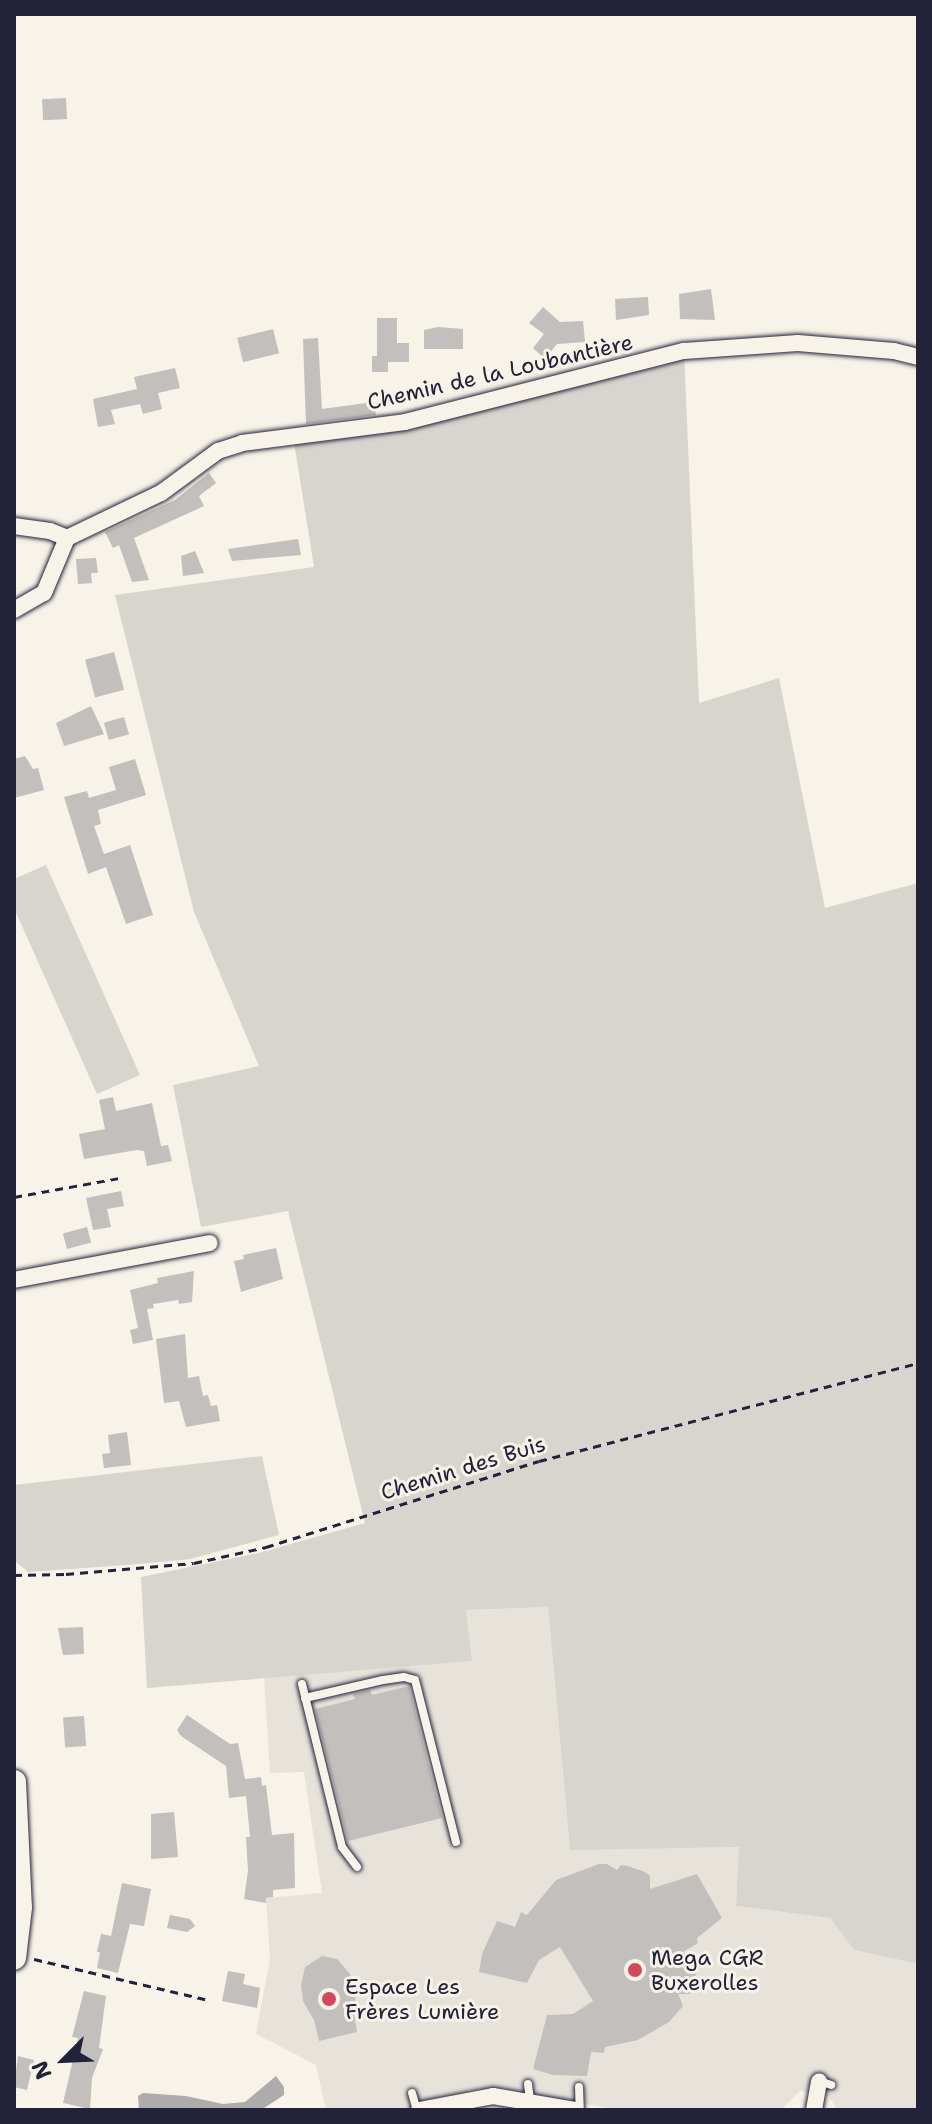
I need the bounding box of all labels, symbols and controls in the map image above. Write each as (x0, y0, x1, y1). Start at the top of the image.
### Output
street label: Chemin de la Loubantière (365, 329, 635, 415)
street label: Chemin des Buis (377, 1430, 549, 1506)
place label: Mega CGR Buxerolles (651, 1944, 764, 1996)
marker: Mega CGR Buxerolles (626, 1961, 644, 1979)
place label: Espace Les Frères Lumière (345, 1973, 500, 2024)
marker: Espace Les Frères Lumière (320, 1990, 338, 2008)
north arrow (24, 2020, 104, 2100)
text: N (25, 2056, 58, 2084)

